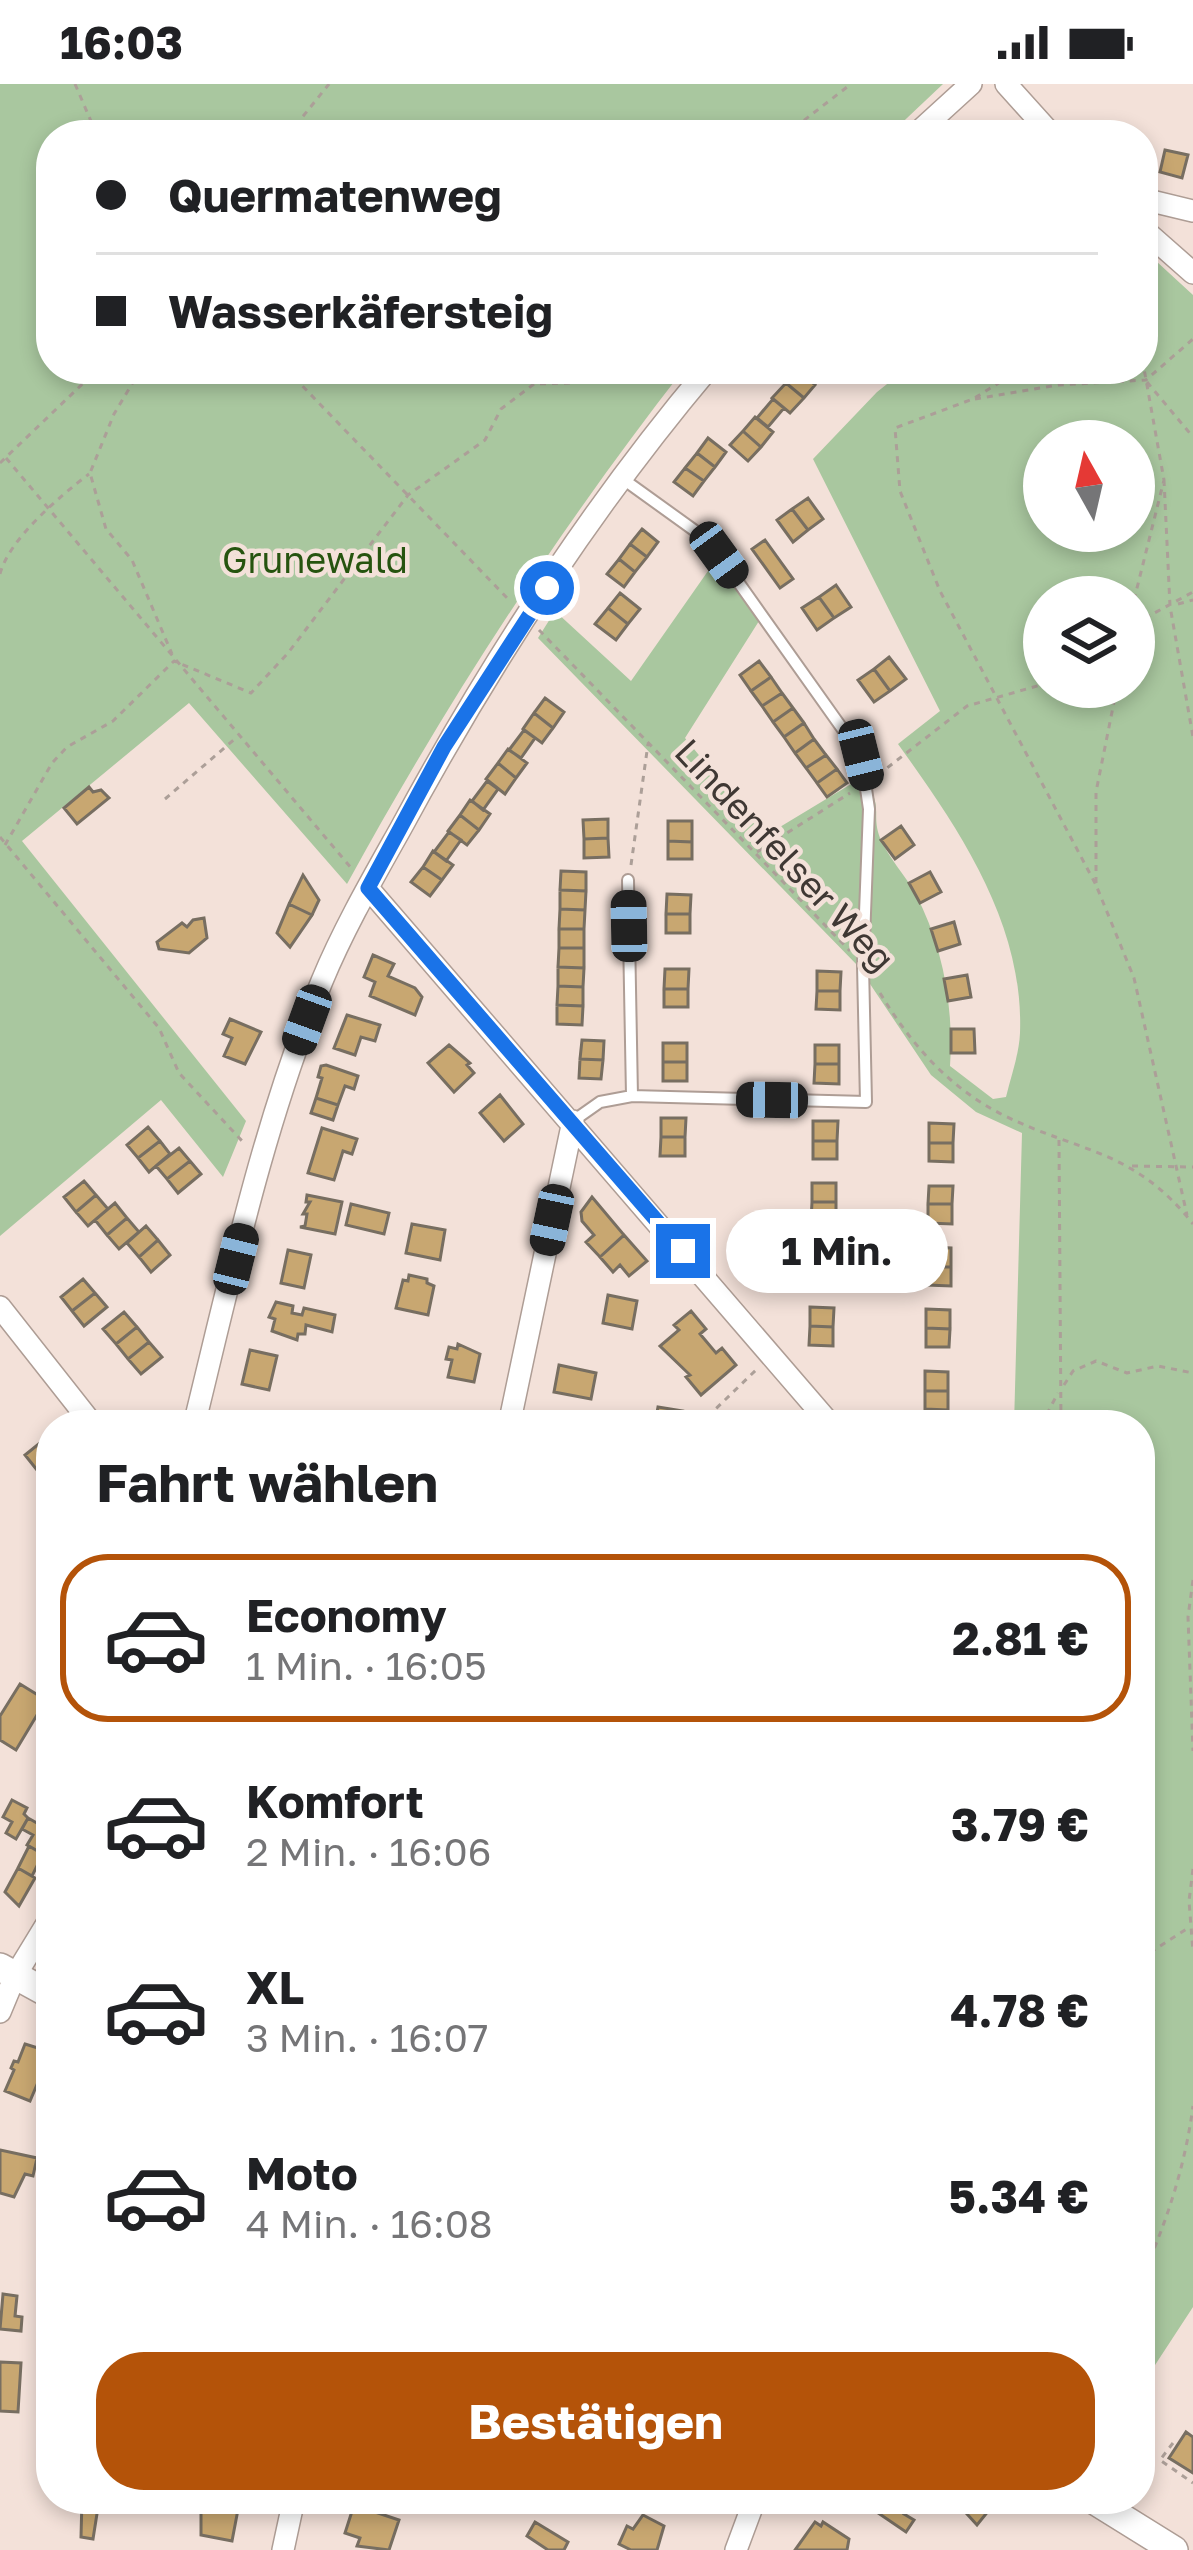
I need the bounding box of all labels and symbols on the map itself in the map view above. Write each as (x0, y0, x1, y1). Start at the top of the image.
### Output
north arrow (1023, 420, 1155, 552)
car (683, 515, 755, 595)
park label: Grunewald (222, 538, 408, 581)
route start (520, 561, 574, 615)
car (835, 716, 887, 794)
street label: Lindenfelser Weg (667, 730, 904, 980)
car (610, 890, 648, 962)
car (278, 980, 336, 1060)
car (736, 1081, 808, 1119)
car (527, 1181, 577, 1259)
callout: 1 Min. (725, 1209, 947, 1293)
car (210, 1220, 262, 1298)
route end (656, 1224, 710, 1278)

